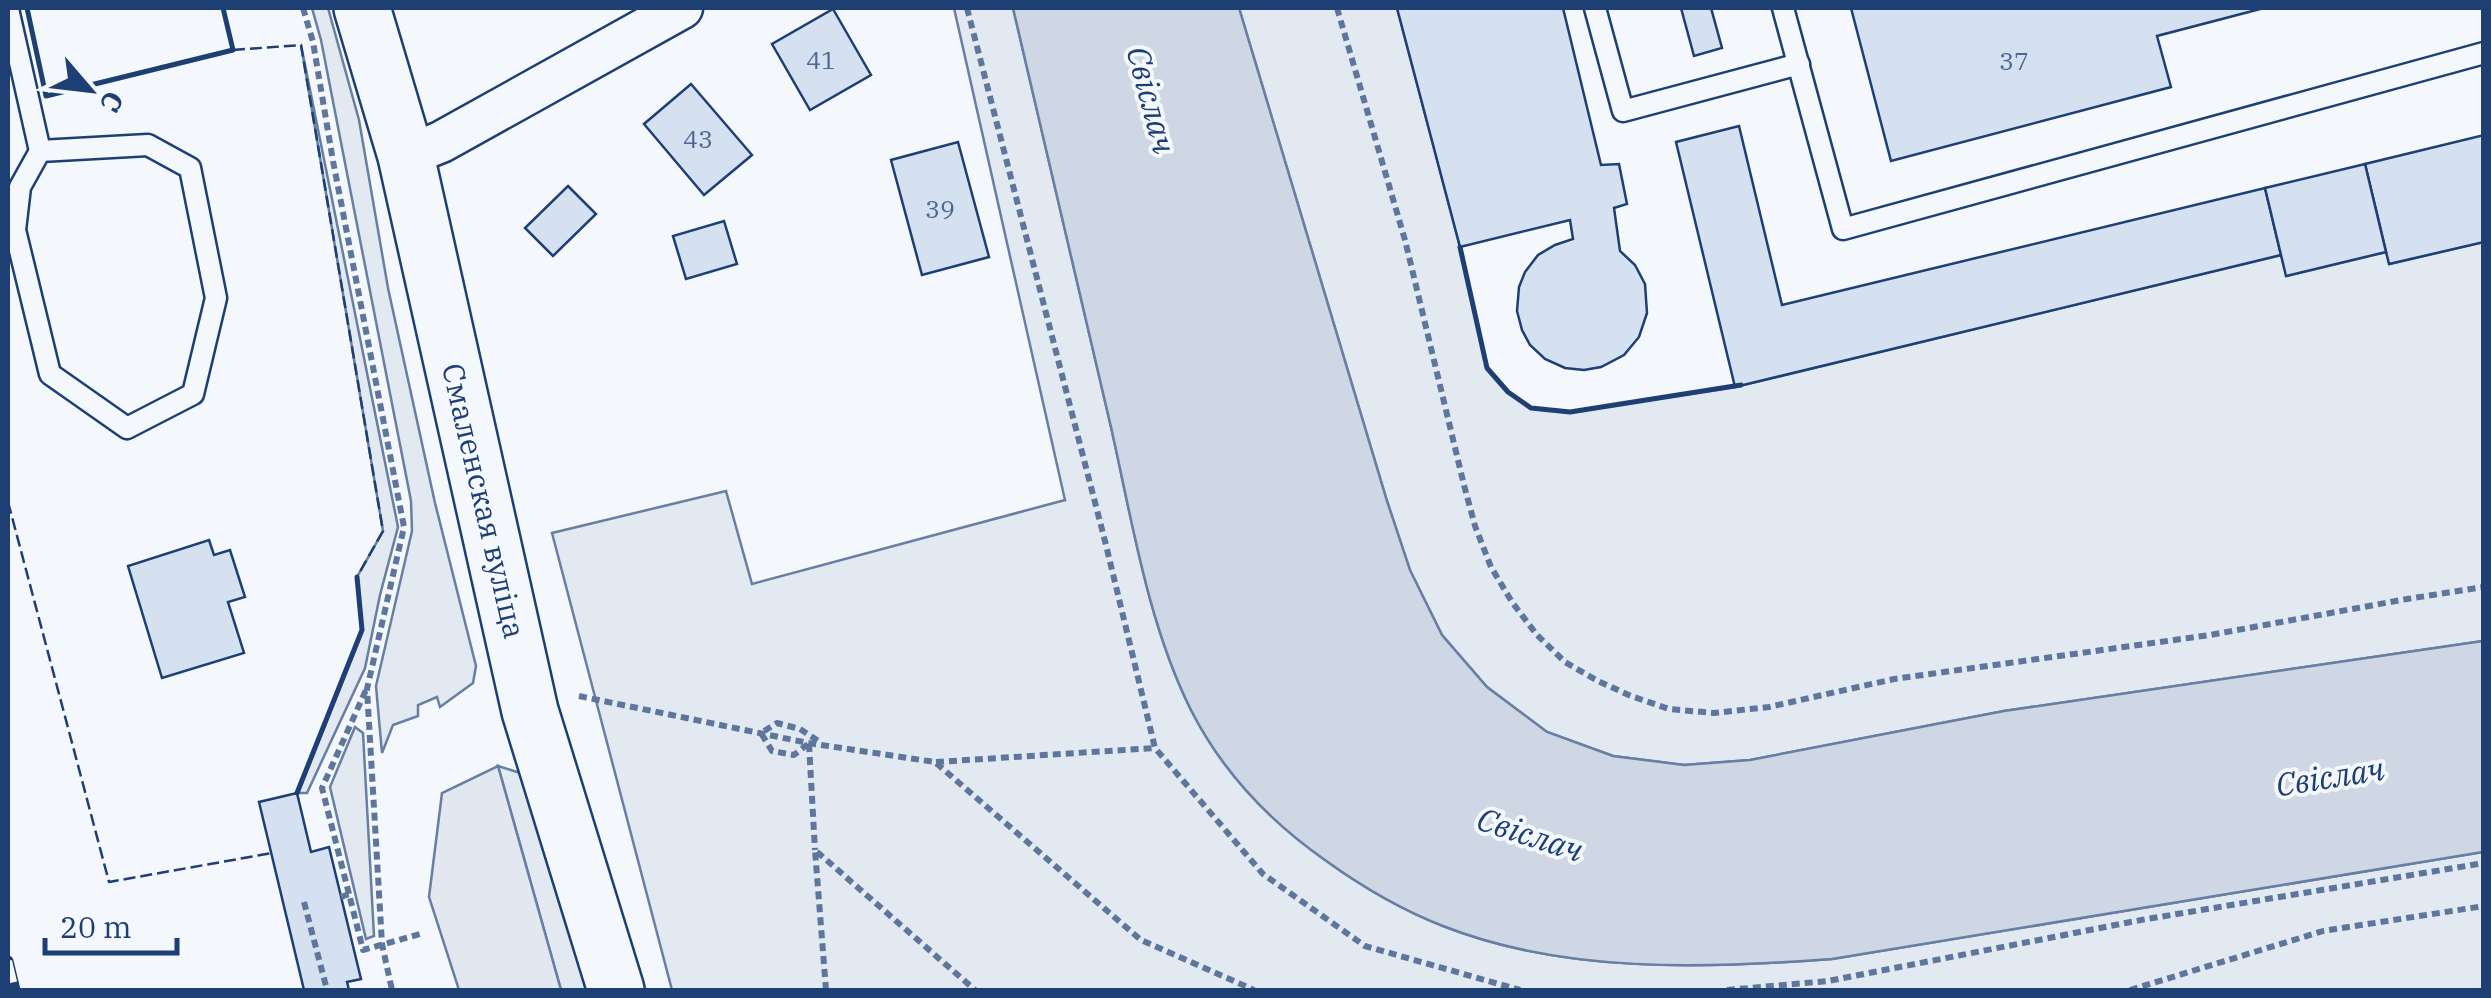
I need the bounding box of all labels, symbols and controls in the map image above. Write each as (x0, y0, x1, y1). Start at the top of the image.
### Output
north arrow (40, 40, 140, 140)
water label: Свіслач (1118, 42, 1186, 158)
house number: 41 (806, 43, 836, 76)
house number: 37 (1999, 44, 2029, 77)
text: С (92, 85, 133, 119)
house number: 43 (683, 122, 713, 155)
house number: 39 (925, 192, 955, 225)
street label: Смаленская вуліца (434, 359, 535, 642)
water label: Свіслач (2273, 747, 2387, 805)
water label: Свіслач (1472, 797, 1589, 871)
scale bar (45, 893, 178, 955)
text: 20 m (60, 907, 132, 946)

